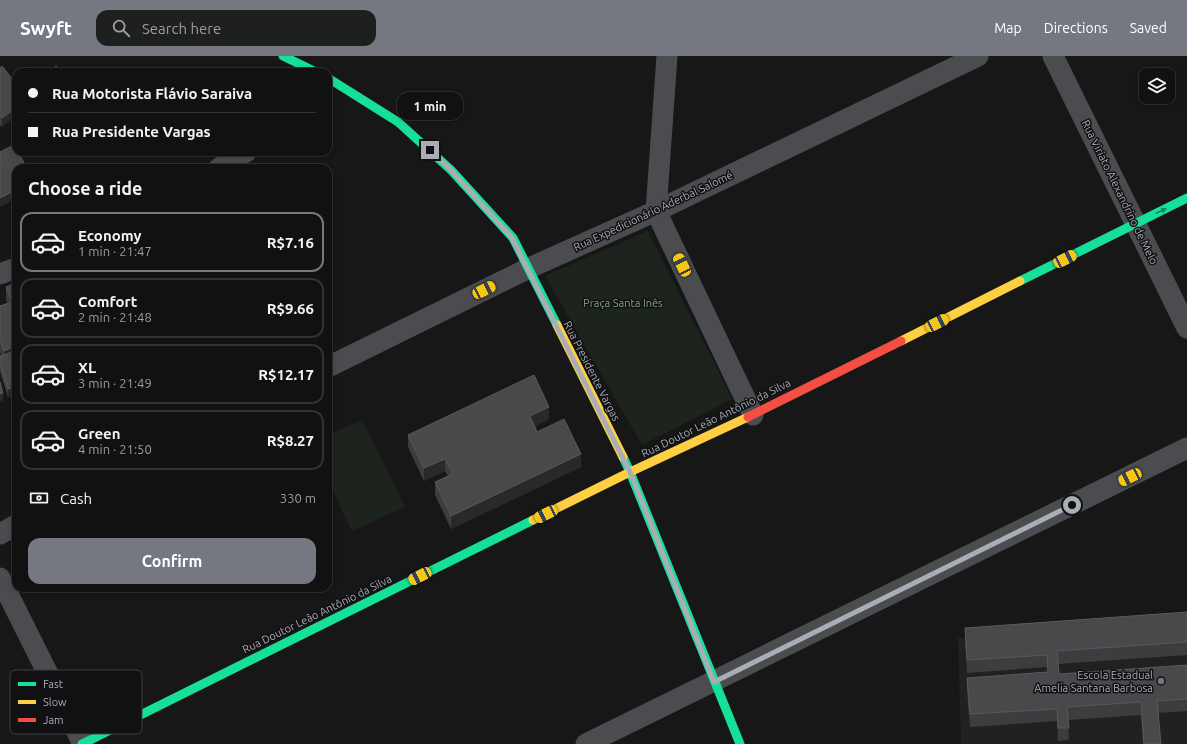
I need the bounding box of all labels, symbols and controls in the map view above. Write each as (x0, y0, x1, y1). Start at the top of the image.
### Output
search box (96, 10, 376, 46)
text: Swyft (20, 17, 72, 39)
icon: search (110, 17, 132, 39)
text: Search here (142, 20, 221, 37)
text: Map (994, 20, 1022, 36)
text: Directions (1044, 20, 1108, 36)
text: Saved (1130, 20, 1167, 36)
map controls (1139, 68, 1175, 104)
button: layers (1139, 68, 1175, 104)
text: Rua Motorista Flávio Saraiva (52, 85, 252, 102)
callout: 1 min (397, 92, 463, 120)
text: 1 min (414, 99, 446, 113)
street label: Rua Viriato Alexandrino de Melo (1080, 118, 1160, 266)
text: Rua Presidente Vargas (52, 123, 211, 140)
route end (421, 141, 439, 159)
street label: Rua Expedicionário Aderbal Salomé (571, 169, 735, 253)
text: Choose a ride (28, 178, 142, 198)
one-way arrow (1156, 207, 1167, 214)
icon: car (30, 224, 66, 260)
text: Economy (78, 227, 142, 244)
text: R$7.16 (267, 234, 314, 251)
text: 1 min · 21:47 (78, 244, 152, 258)
car (1052, 248, 1078, 270)
car (671, 252, 693, 278)
car (471, 279, 497, 301)
icon: car (30, 290, 66, 326)
text: Comfort (78, 293, 137, 310)
park label: Praça Santa Inês (583, 297, 663, 309)
text: R$9.66 (267, 300, 314, 317)
text: 2 min · 21:48 (78, 310, 152, 324)
car (924, 312, 950, 334)
street label: Rua Presidente Vargas (562, 319, 623, 423)
icon: car (30, 356, 66, 392)
text: XL (78, 359, 96, 376)
text: R$12.17 (258, 366, 314, 383)
text: 3 min · 21:49 (78, 376, 152, 390)
street label: Rua Doutor Leão Antônio da Silva (639, 377, 793, 459)
icon: car (30, 422, 66, 458)
text: Green (78, 425, 120, 442)
text: R$8.27 (267, 432, 314, 449)
text: 4 min · 21:50 (78, 442, 152, 456)
car (1117, 466, 1143, 488)
icon: cash (28, 487, 50, 509)
text: Cash (60, 490, 92, 507)
text: 330 m (280, 491, 316, 505)
route start (1063, 496, 1081, 514)
car (533, 503, 559, 525)
button: Confirm (28, 538, 316, 584)
car (407, 565, 433, 587)
street label: Rua Doutor Leão Antônio da Silva (240, 573, 394, 655)
place label: Escola Estadual Amelia Santana Barbosa (1034, 669, 1153, 694)
legend (10, 670, 142, 734)
marker: Escola Estadual Amelia Santana Barbosa (1156, 676, 1166, 686)
text: Fast (43, 678, 64, 690)
text: Slow (43, 696, 67, 708)
text: Jam (43, 714, 64, 726)

